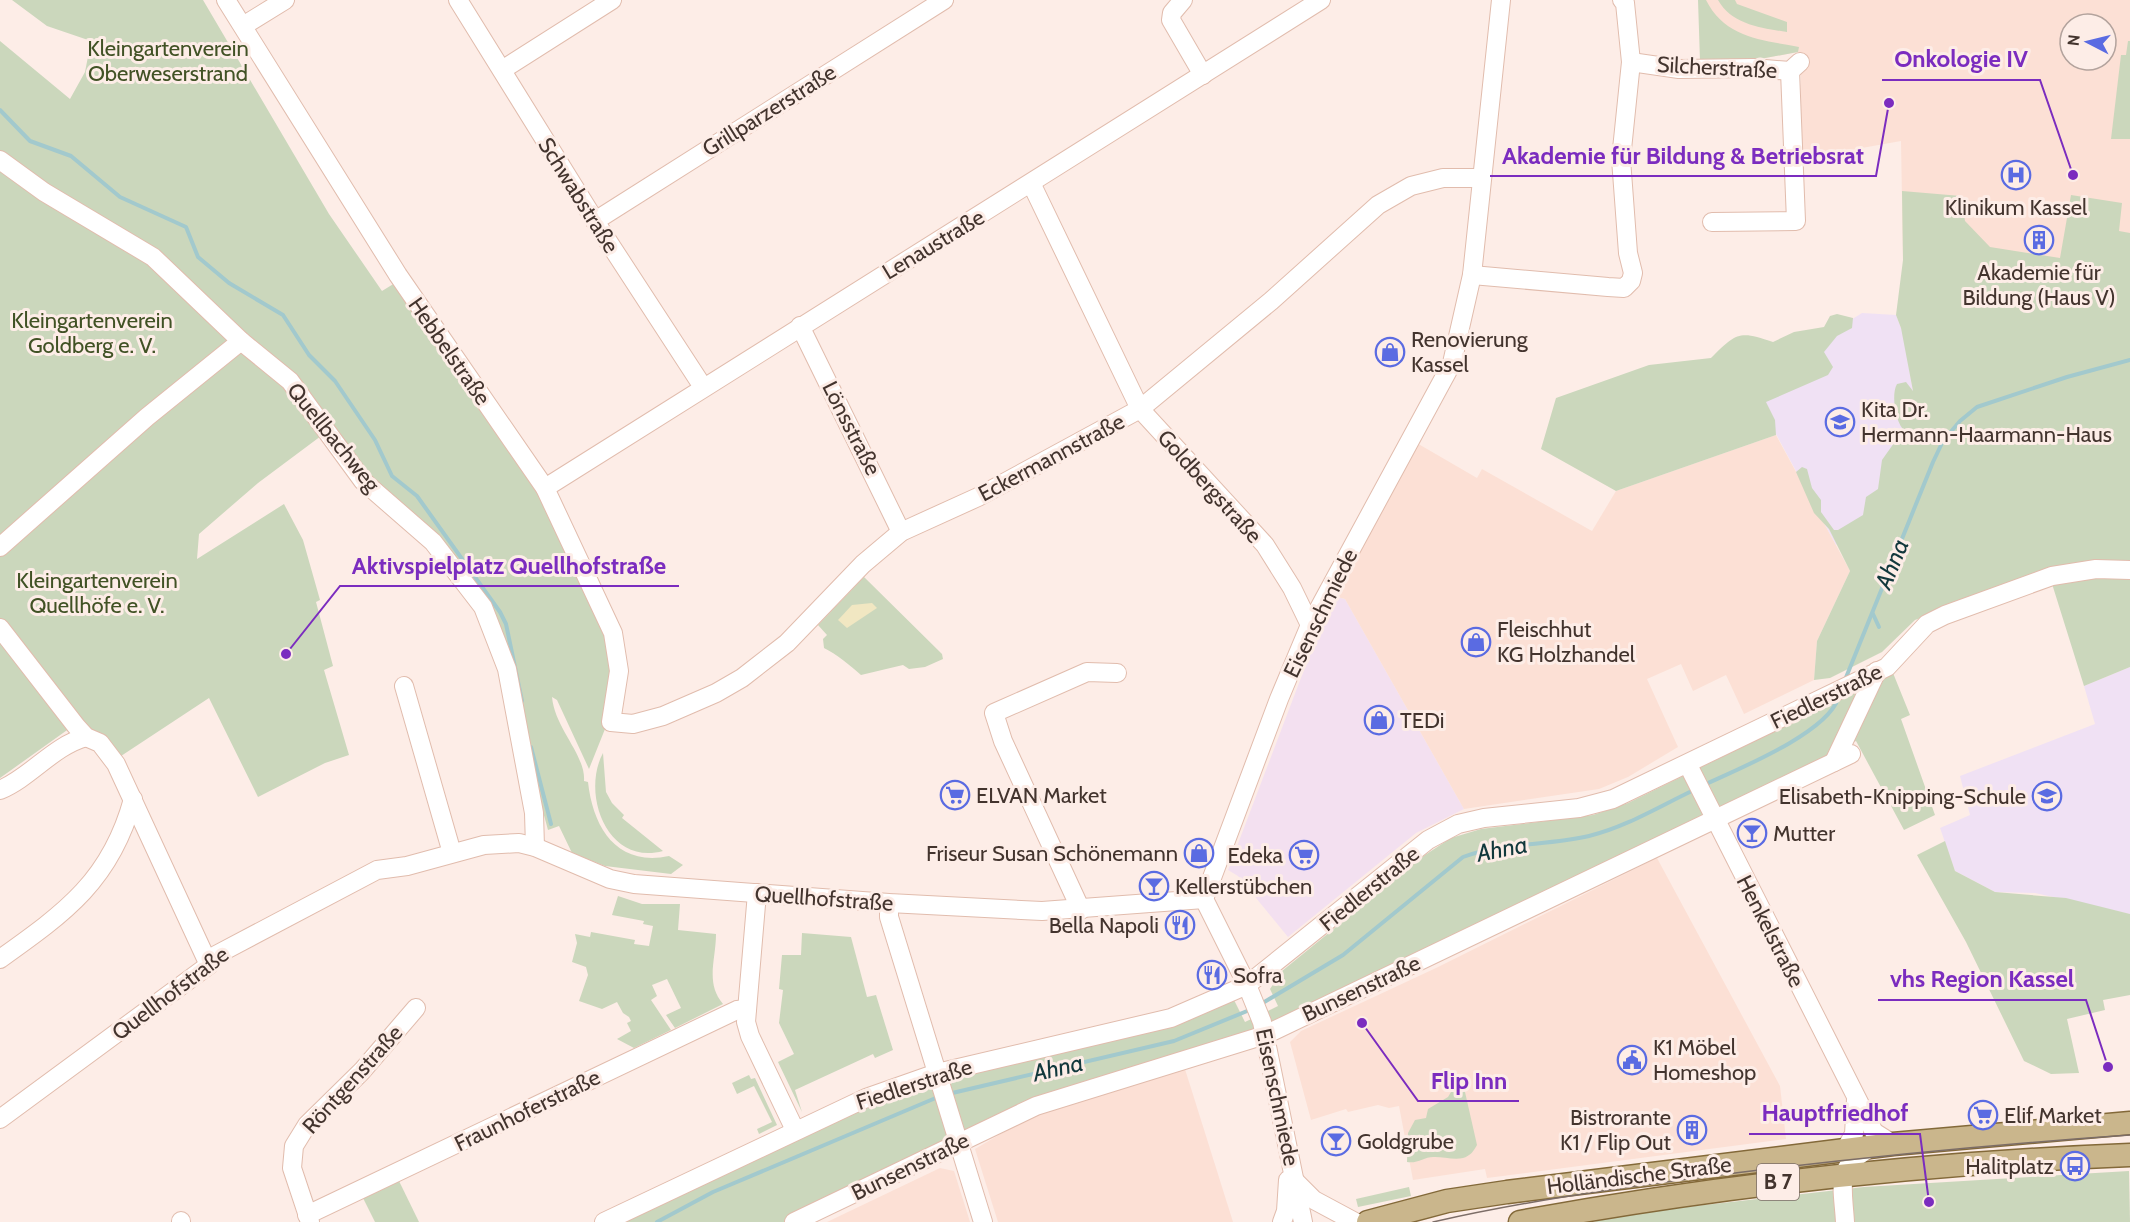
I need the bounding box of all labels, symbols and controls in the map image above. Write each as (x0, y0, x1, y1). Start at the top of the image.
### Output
north arrow (2058, 12, 2118, 72)
text: N (2063, 33, 2084, 47)
park label: Kleingartenverein Oberweserstrand (87, 35, 249, 87)
callout: Onkologie IV (1882, 38, 2040, 80)
text: Onkologie IV (1894, 44, 2028, 73)
street label: Silcherstraße (1656, 51, 1778, 84)
street label: Grillparzerstraße (697, 59, 841, 162)
street label: Schwabstraße (532, 133, 625, 258)
callout: Akademie für Bildung & Betriebsrat (1490, 134, 1876, 176)
text: Akademie für Bildung & Betriebsrat (1502, 141, 1864, 170)
hospital icon: Klinikum Kassel (2000, 159, 2032, 191)
place label: Klinikum Kassel (1945, 194, 2088, 221)
street label: Lenaustraße (877, 203, 989, 285)
building icon: Akademie für Bildung (Haus V) (2023, 224, 2055, 256)
place label: Akademie für Bildung (Haus V) (1962, 259, 2116, 311)
street label: Hebbelstraße (403, 292, 497, 410)
park label: Kleingartenverein Goldberg e. V. (11, 307, 173, 359)
place label: Renovierung Kassel (1411, 326, 1529, 378)
shop icon: Renovierung Kassel (1374, 336, 1406, 368)
street label: Quellbachweg (281, 377, 386, 498)
street label: Lönsstraße (816, 377, 887, 480)
place label: Kita Dr. Hermann-Haarmann-Haus (1861, 396, 2112, 448)
school or university icon: Kita Dr. Hermann-Haarmann-Haus (1824, 406, 1856, 438)
street label: Eckermannstraße (974, 408, 1129, 507)
street label: Goldbergstraße (1152, 424, 1268, 549)
water label: Ahna (1868, 535, 1915, 594)
callout: Aktivspielplatz Quellhofstraße (340, 544, 679, 586)
street label: Eisenschmiede (1278, 545, 1363, 682)
text: Aktivspielplatz Quellhofstraße (352, 551, 666, 580)
park label: Kleingartenverein Quellhöfe e. V. (16, 567, 178, 619)
place label: Fleischhut KG Holzhandel (1497, 616, 1636, 668)
shop icon: Fleischhut KG Holzhandel (1460, 626, 1492, 658)
street label: Fiedlerstraße (1766, 658, 1886, 735)
shop icon: TEDi (1363, 704, 1395, 736)
place label: TEDi (1400, 707, 1444, 734)
supermarket icon: ELVAN Market (939, 779, 971, 811)
school or university icon: Elisabeth-Knipping-Schule (2031, 780, 2063, 812)
place label: ELVAN Market (976, 782, 1107, 809)
place label: Elisabeth-Knipping-Schule (1779, 783, 2026, 810)
bar icon: Mutter (1736, 817, 1768, 849)
place label: Mutter (1773, 820, 1835, 847)
water label: Ahna (1473, 829, 1530, 868)
shop icon: Friseur Susan Schönemann (1183, 837, 1215, 869)
supermarket icon: Edeka (1288, 839, 1320, 871)
place label: Friseur Susan Schönemann (926, 840, 1178, 867)
street label: Fiedlerstraße (1314, 840, 1425, 937)
place label: Edeka (1227, 842, 1283, 869)
bar icon: Kellerstübchen (1138, 870, 1170, 902)
street label: Henkelstraße (1731, 871, 1810, 992)
place label: Kellerstübchen (1175, 873, 1312, 900)
street label: Quellhofstraße (754, 880, 894, 917)
restaurant icon: Bella Napoli (1164, 909, 1196, 941)
place label: Bella Napoli (1049, 912, 1159, 939)
street label: Quellhofstraße (107, 941, 234, 1046)
street label: Bunsenstraße (1298, 949, 1425, 1028)
callout: vhs Region Kassel (1878, 958, 2086, 1000)
restaurant icon: Sofra (1196, 959, 1228, 991)
place label: Sofra (1233, 962, 1283, 989)
text: vhs Region Kassel (1890, 964, 2074, 993)
street label: Röntgenstraße (297, 1019, 408, 1139)
street label: Eisenschmiede (1250, 1026, 1305, 1168)
place label: K1 Möbel Homeshop (1653, 1034, 1756, 1086)
public building icon: K1 Möbel Homeshop (1616, 1044, 1648, 1076)
water label: Ahna (1029, 1048, 1086, 1088)
street label: Fiedlerstraße (853, 1053, 976, 1116)
callout: Flip Inn (1418, 1059, 1519, 1101)
street label: Fraunhoferstraße (450, 1064, 604, 1157)
text: Flip Inn (1431, 1066, 1507, 1095)
callout: Hauptfriedhof (1749, 1092, 1920, 1134)
text: Hauptfriedhof (1761, 1098, 1909, 1127)
supermarket icon: Elif Market (1967, 1099, 1999, 1131)
place label: Elif Market (2004, 1102, 2102, 1129)
place label: Bistrorante K1 / Flip Out (1560, 1104, 1672, 1156)
building icon: Bistrorante K1 / Flip Out (1676, 1114, 1708, 1146)
bar icon: Goldgrube (1320, 1125, 1352, 1157)
street label: Bunsenstraße (847, 1126, 973, 1206)
place label: Goldgrube (1357, 1128, 1454, 1155)
bus stop icon: Halitplatz (2059, 1150, 2091, 1182)
street label: Holländische Straße (1545, 1151, 1733, 1200)
place label: Halitplatz (1965, 1153, 2054, 1180)
road number: B 7 (1757, 1164, 1799, 1200)

